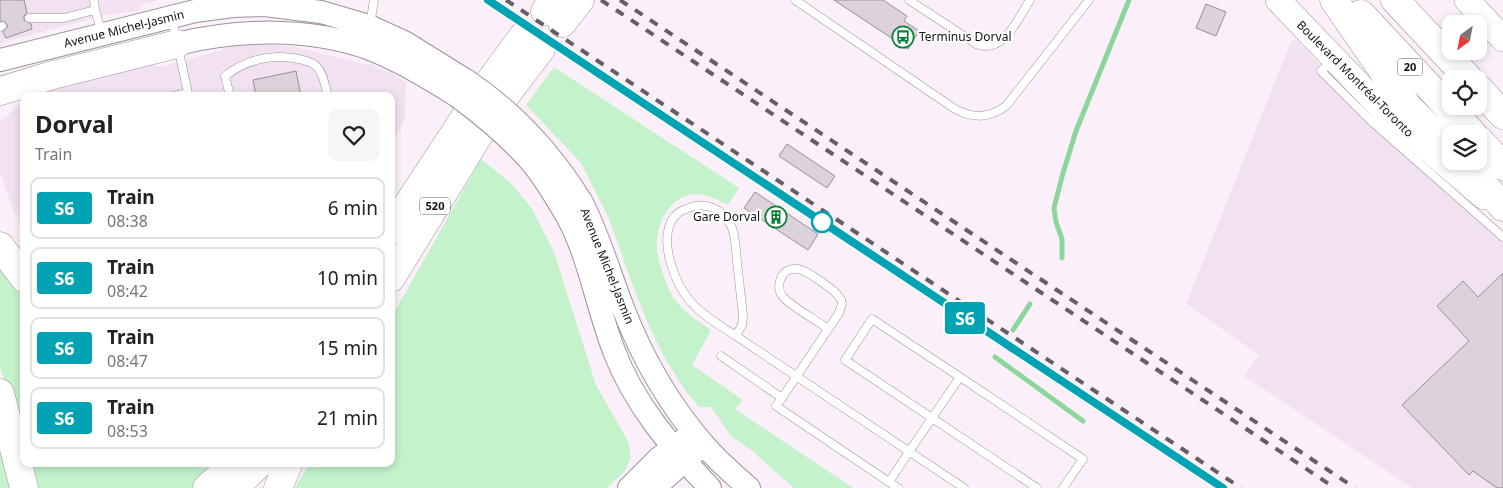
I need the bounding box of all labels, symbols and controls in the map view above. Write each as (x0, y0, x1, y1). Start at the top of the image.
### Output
street label: Avenue Michel-Jasmin (62, 5, 186, 52)
north arrow (1442, 15, 1488, 60)
map controls (1442, 15, 1487, 170)
street label: Boulevard Montréal-Toronto (1293, 16, 1418, 141)
bus stop icon: Terminus Dorval (891, 25, 915, 49)
place label: Terminus Dorval (919, 28, 1011, 45)
road number: 20 (1398, 58, 1422, 76)
button: locate (1442, 70, 1487, 115)
text: Dorval (35, 107, 114, 140)
button: heart (328, 109, 380, 161)
button: layers (1442, 125, 1487, 170)
text: Train (35, 143, 72, 165)
text: Train (107, 184, 155, 210)
text: 6 min (328, 195, 378, 221)
text: S6 (54, 196, 75, 220)
road number: 520 (420, 198, 450, 215)
street label: Avenue Michel-Jasmin (576, 205, 639, 326)
building icon: Gare Dorval (764, 205, 788, 229)
place label: Gare Dorval (693, 208, 760, 225)
text: 08:38 (107, 210, 148, 232)
unlabelled marker (811, 211, 833, 233)
text: Train (107, 254, 155, 280)
text: 10 min (317, 265, 378, 291)
text: S6 (54, 266, 75, 290)
text: 08:42 (107, 280, 148, 302)
line badge: S6 (942, 302, 988, 334)
text: S6 (955, 306, 975, 330)
text: Train (107, 324, 155, 350)
text: 15 min (317, 335, 378, 361)
text: S6 (54, 336, 75, 360)
text: 08:47 (107, 350, 148, 372)
text: Train (107, 394, 155, 420)
text: 21 min (317, 405, 378, 431)
text: S6 (54, 406, 75, 430)
text: 08:53 (107, 420, 148, 442)

